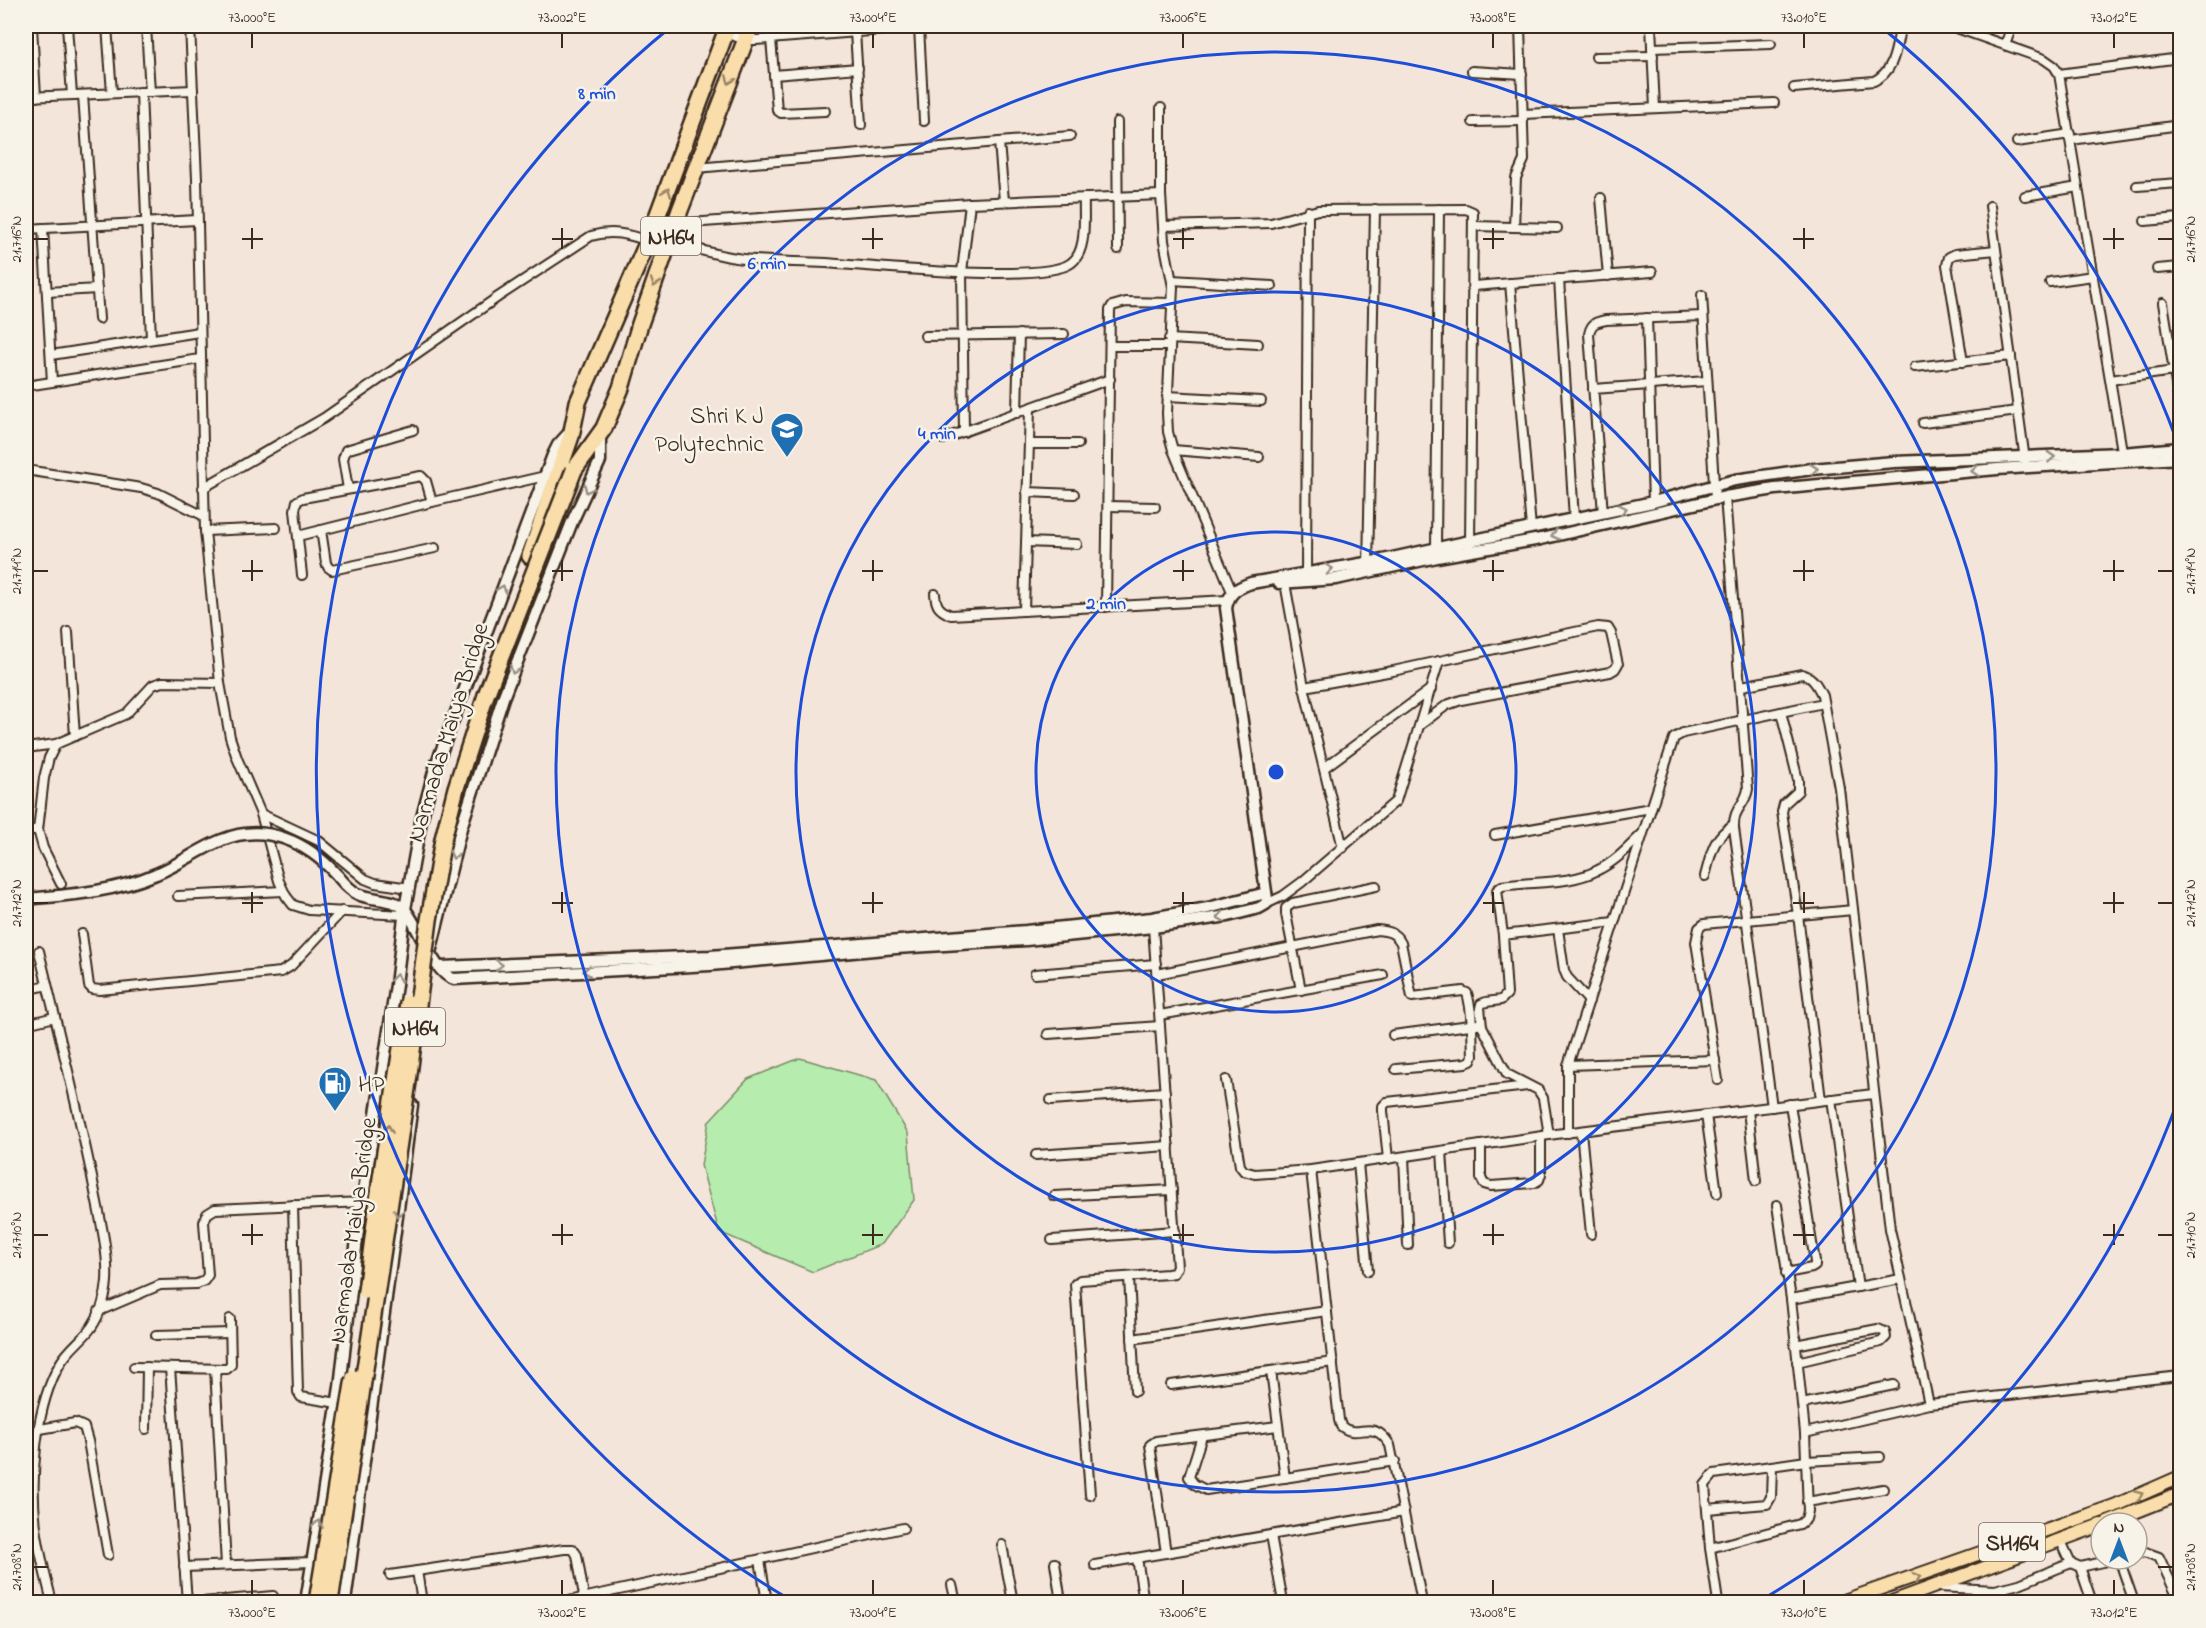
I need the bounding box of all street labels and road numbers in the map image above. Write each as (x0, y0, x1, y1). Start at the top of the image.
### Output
road number: NH64 (641, 217, 701, 255)
street label: Narmada Maiya Bridge (399, 618, 500, 847)
road number: NH64 (385, 1008, 445, 1046)
street label: Narmada Maiya Bridge (321, 1115, 389, 1346)
road number: SH164 (1979, 1523, 2045, 1561)

